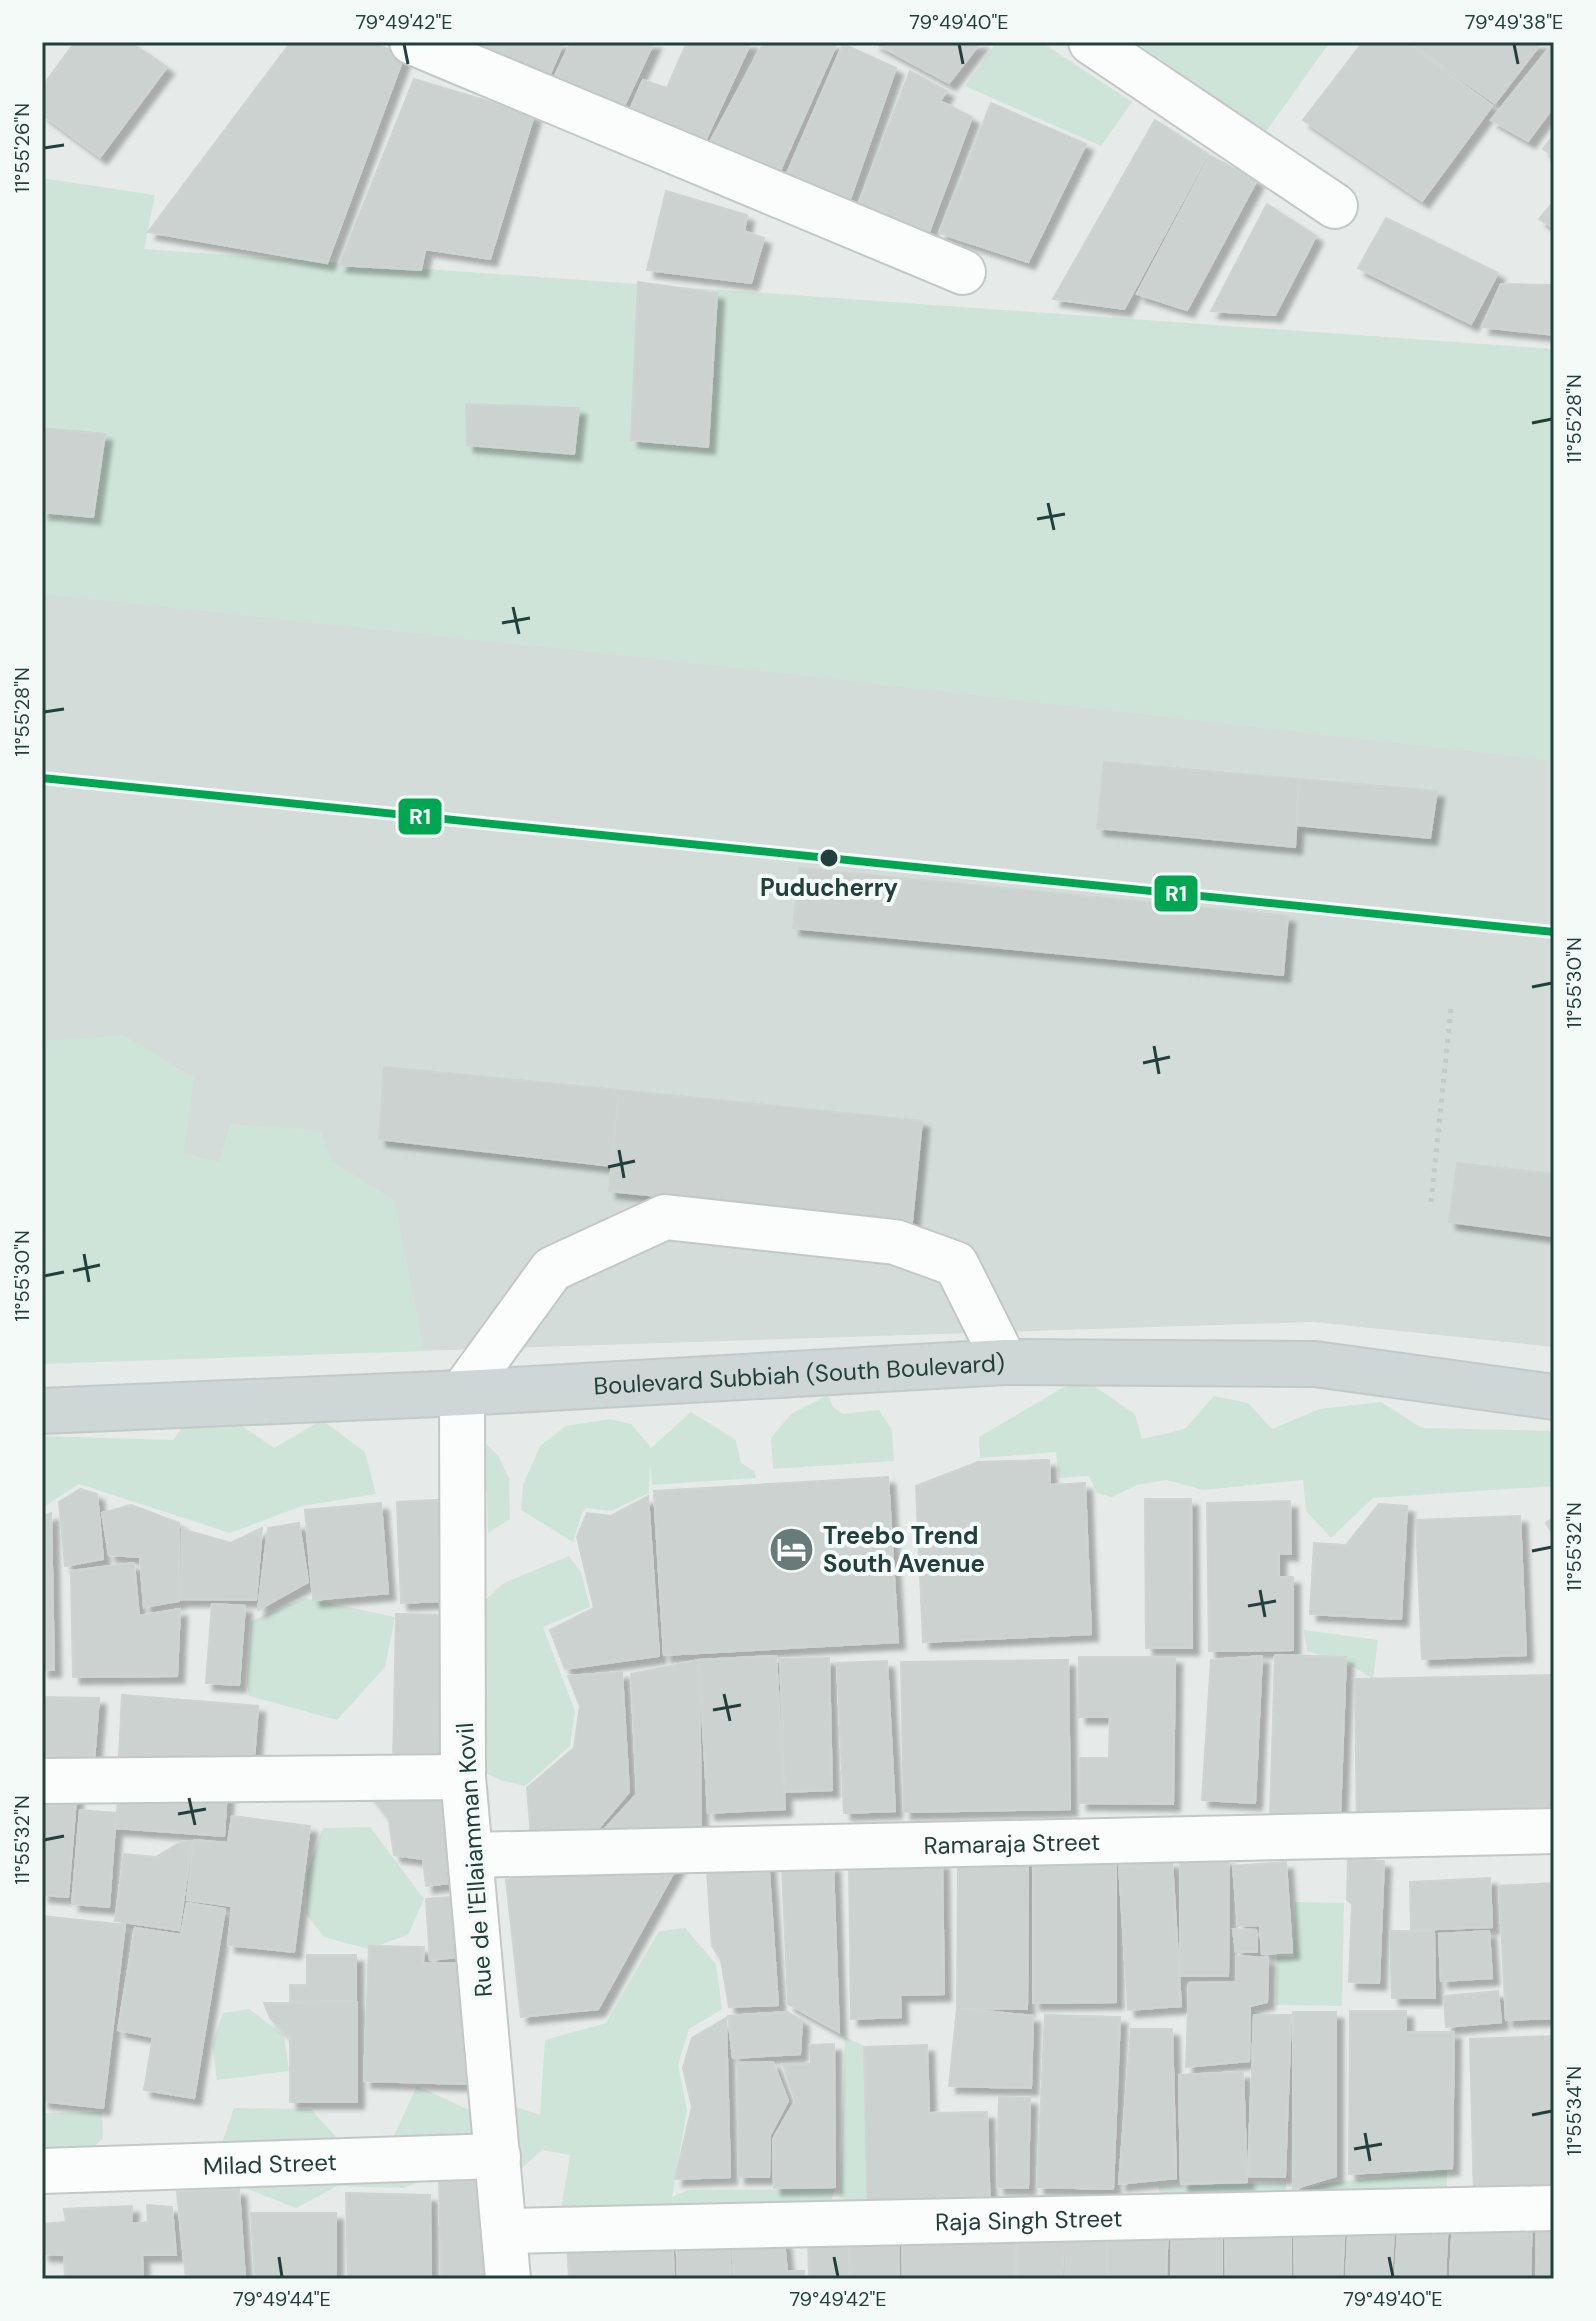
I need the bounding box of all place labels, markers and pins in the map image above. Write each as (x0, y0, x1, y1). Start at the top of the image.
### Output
marker: Puducherry (818, 847, 840, 869)
place label: Puducherry (760, 872, 899, 903)
place label: Treebo Trend South Avenue (823, 1520, 985, 1579)
hotel icon: Treebo Trend South Avenue (768, 1525, 816, 1573)

